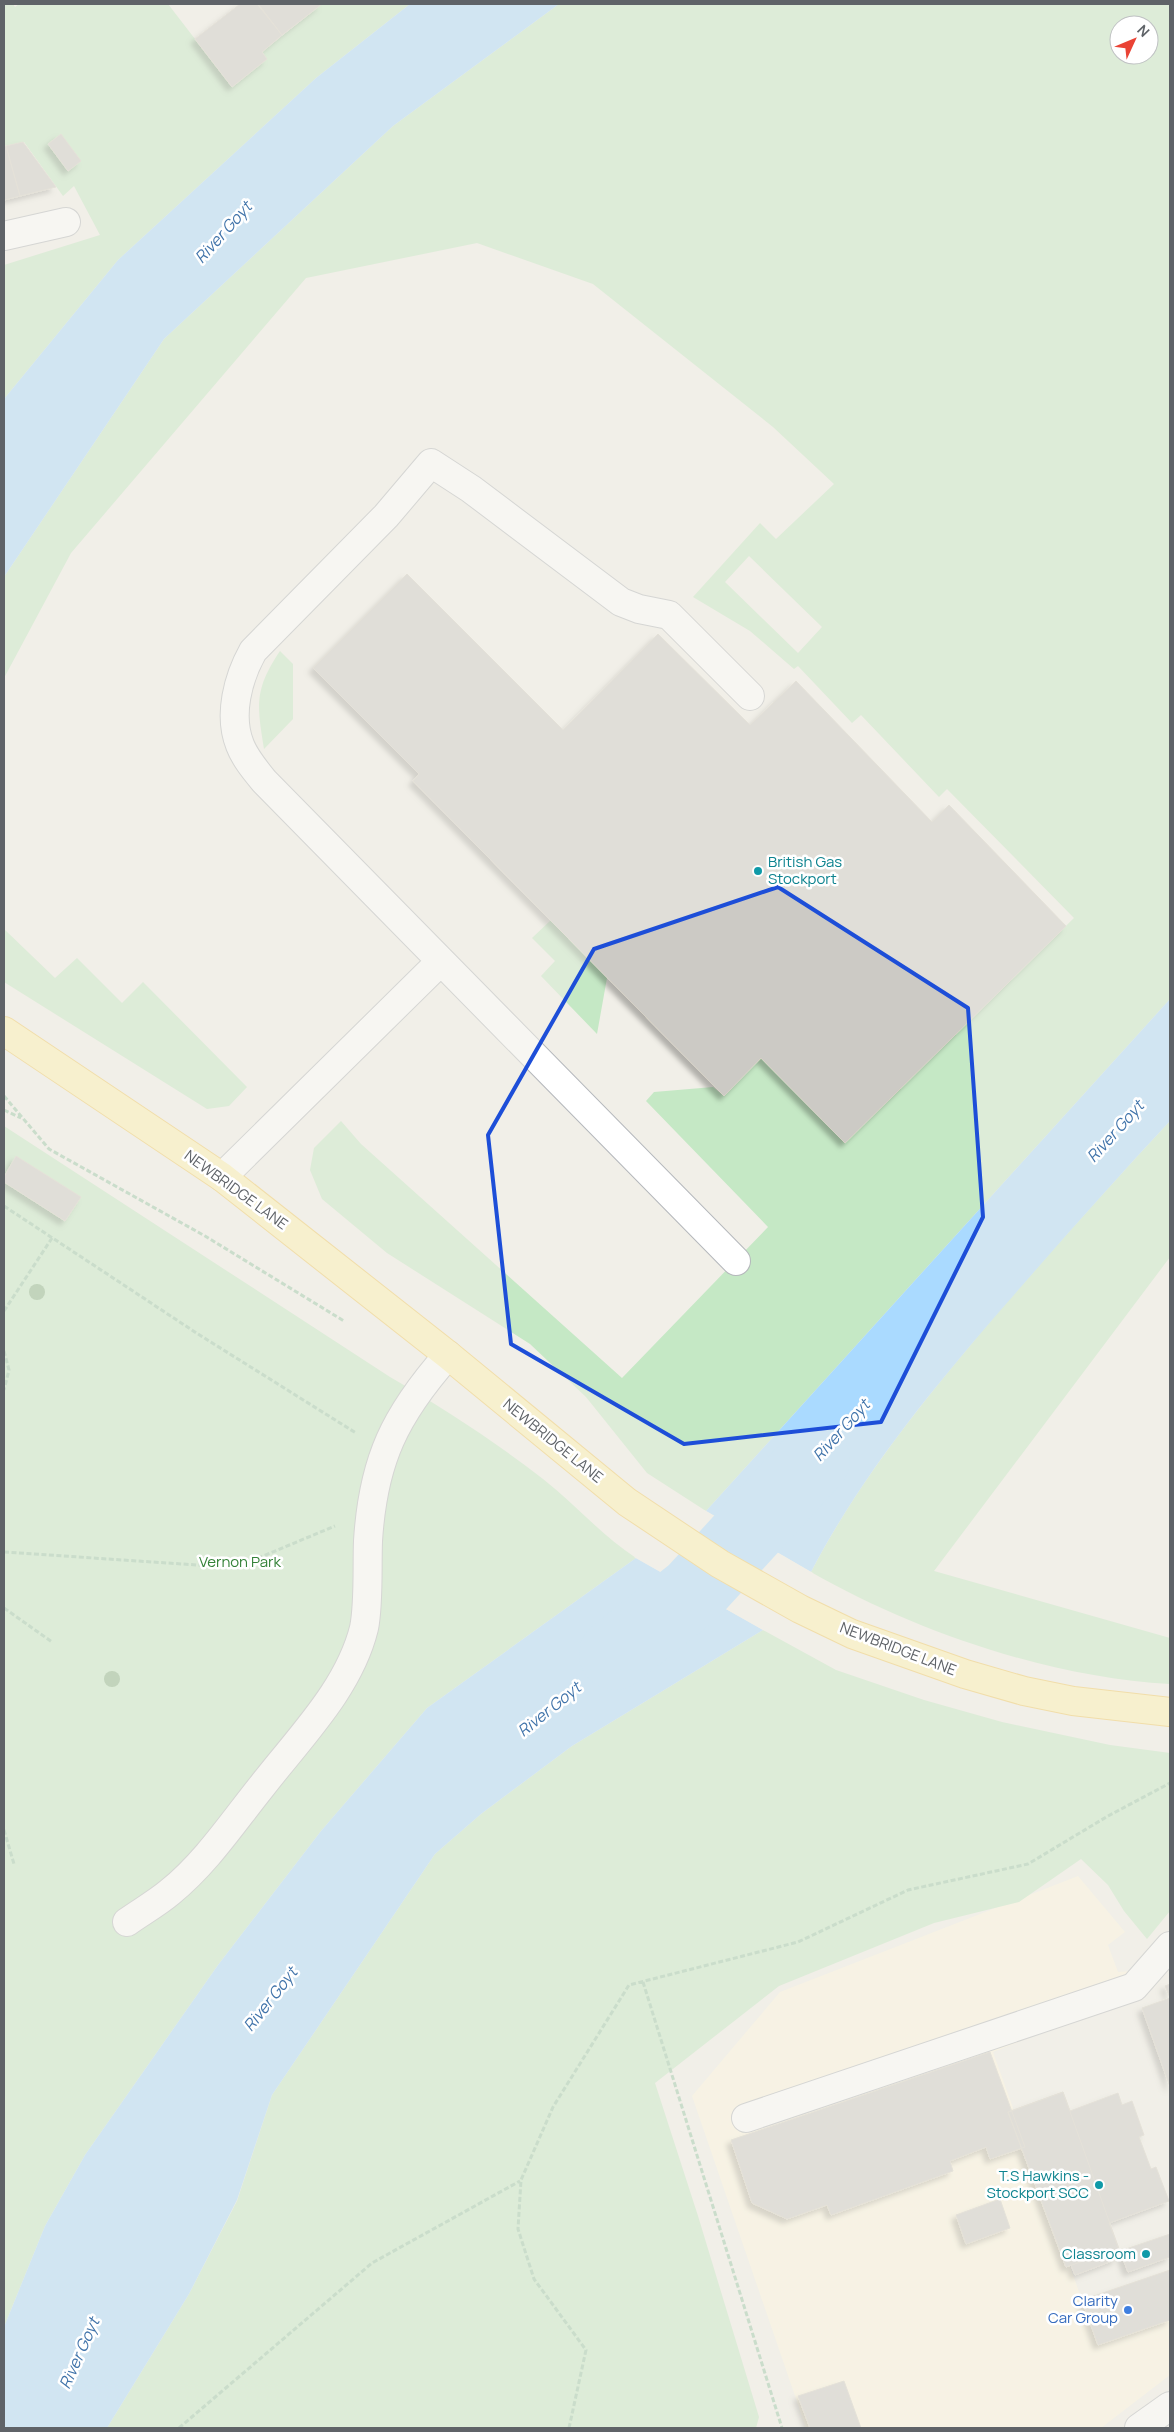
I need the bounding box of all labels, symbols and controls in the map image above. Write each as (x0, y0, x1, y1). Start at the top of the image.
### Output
north arrow (1109, 15, 1159, 65)
text: N (1133, 20, 1154, 41)
water label: River Goyt (189, 195, 258, 268)
place label: British Gas Stockport (768, 851, 842, 889)
marker: British Gas Stockport (752, 865, 764, 877)
water label: River Goyt (1081, 1094, 1150, 1167)
street label: NEWBRIDGE LANE (180, 1145, 292, 1234)
water label: River Goyt (807, 1393, 876, 1466)
street label: NEWBRIDGE LANE (499, 1394, 608, 1488)
park label: Vernon Park (199, 1551, 281, 1572)
street label: NEWBRIDGE LANE (837, 1617, 959, 1680)
water label: River Goyt (513, 1676, 587, 1741)
water label: River Goyt (238, 1961, 303, 2036)
place label: T.S Hawkins - Stockport SCC (987, 2165, 1089, 2203)
marker: T.S Hawkins - Stockport SCC (1093, 2179, 1105, 2191)
place label: Classroom (1062, 2243, 1136, 2264)
marker: Classroom (1140, 2248, 1152, 2260)
place label: Clarity Car Group (1048, 2290, 1118, 2328)
marker: Clarity Car Group (1122, 2304, 1134, 2316)
water label: River Goyt (54, 2312, 105, 2392)

